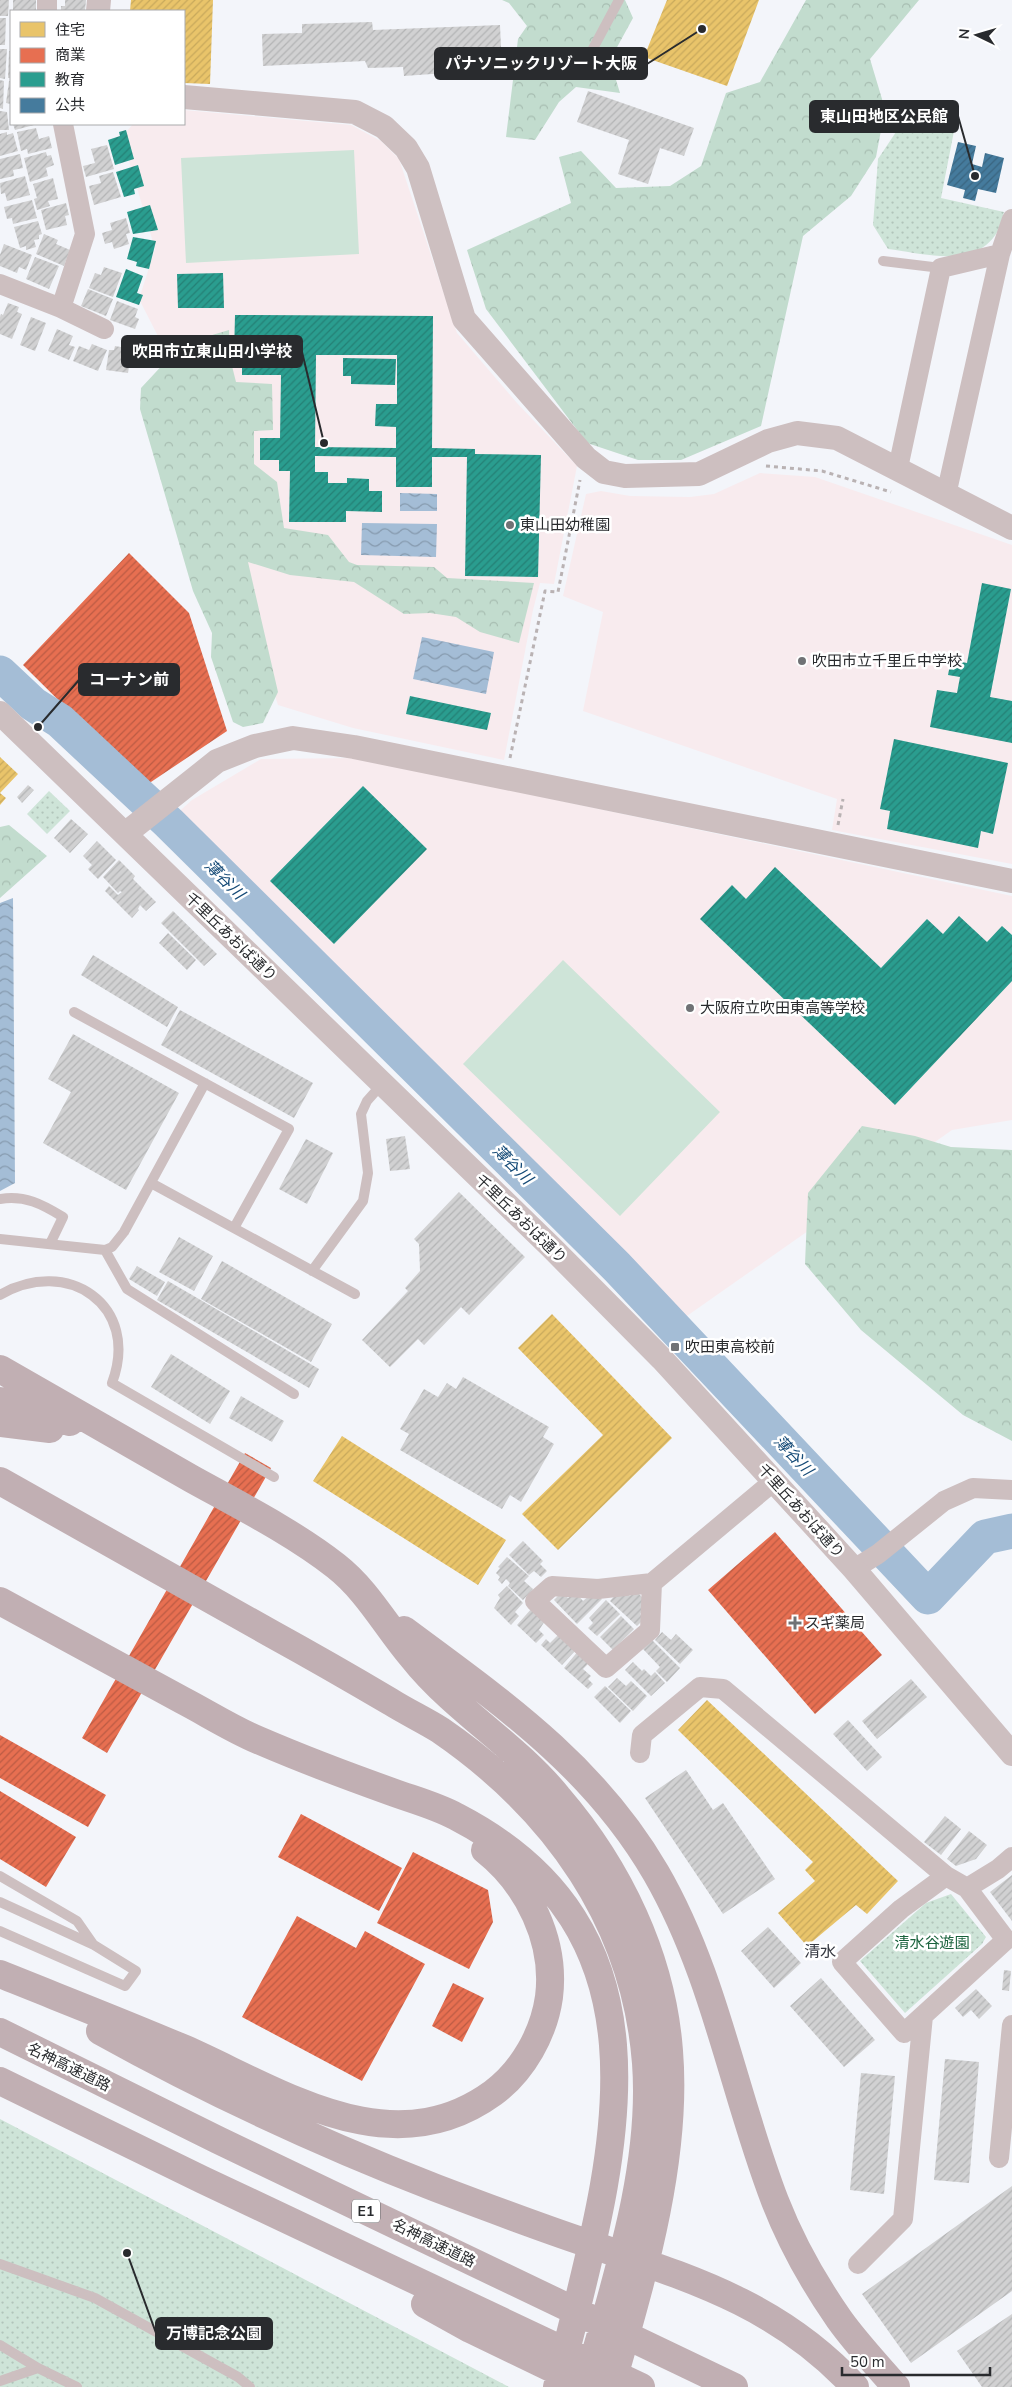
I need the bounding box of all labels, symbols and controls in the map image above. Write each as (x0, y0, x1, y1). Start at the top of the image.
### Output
legend (10, 10, 185, 125)
north arrow (952, 10, 1002, 60)
text: 住宅 (55, 20, 85, 40)
text: N (955, 28, 974, 40)
text: 商業 (55, 45, 85, 65)
callout: パナソニックリゾート大阪 (435, 48, 647, 79)
text: パナソニックリゾート大阪 (445, 53, 637, 75)
text: 教育 (55, 70, 85, 90)
text: 公共 (55, 95, 85, 115)
callout: 東山田地区公民館 (810, 101, 958, 132)
text: 東山田地区公民館 (820, 106, 948, 128)
callout: 吹田市立東山田小学校 (122, 336, 302, 367)
text: 吹田市立東山田小学校 (132, 341, 292, 363)
place label: 東山田幼稚園 (520, 515, 610, 535)
marker: 東山田幼稚園 (504, 519, 516, 531)
place label: 吹田市立千里丘中学校 (812, 651, 962, 671)
marker: 吹田市立千里丘中学校 (796, 655, 808, 667)
callout: コーナン前 (79, 664, 179, 695)
text: コーナン前 (89, 669, 169, 691)
water label: 薄谷川 (200, 855, 250, 906)
street label: 千里丘あおば通り (181, 888, 281, 986)
place label: 大阪府立吹田東高等学校 (700, 998, 865, 1018)
marker: 大阪府立吹田東高等学校 (684, 1002, 696, 1014)
water label: 薄谷川 (488, 1140, 538, 1191)
street label: 千里丘あおば通り (471, 1170, 571, 1268)
place label: 吹田東高校前 (685, 1337, 775, 1357)
marker: 吹田東高校前 (669, 1341, 681, 1353)
water label: 薄谷川 (769, 1431, 819, 1482)
street label: 千里丘あおば通り (753, 1460, 849, 1562)
place label: スギ薬局 (805, 1613, 865, 1633)
marker: スギ薬局 (789, 1617, 801, 1629)
park label: 清水谷遊園 (894, 1933, 970, 1953)
district label: 清水 (804, 1941, 836, 1963)
street label: 名神高速道路 (24, 2038, 114, 2096)
road number: E1 (352, 2200, 380, 2222)
street label: 名神高速道路 (389, 2214, 479, 2272)
callout: 万博記念公園 (156, 2318, 272, 2349)
text: 万博記念公園 (166, 2323, 262, 2345)
scale bar (842, 2344, 990, 2376)
text: 50 m (850, 2352, 885, 2372)

